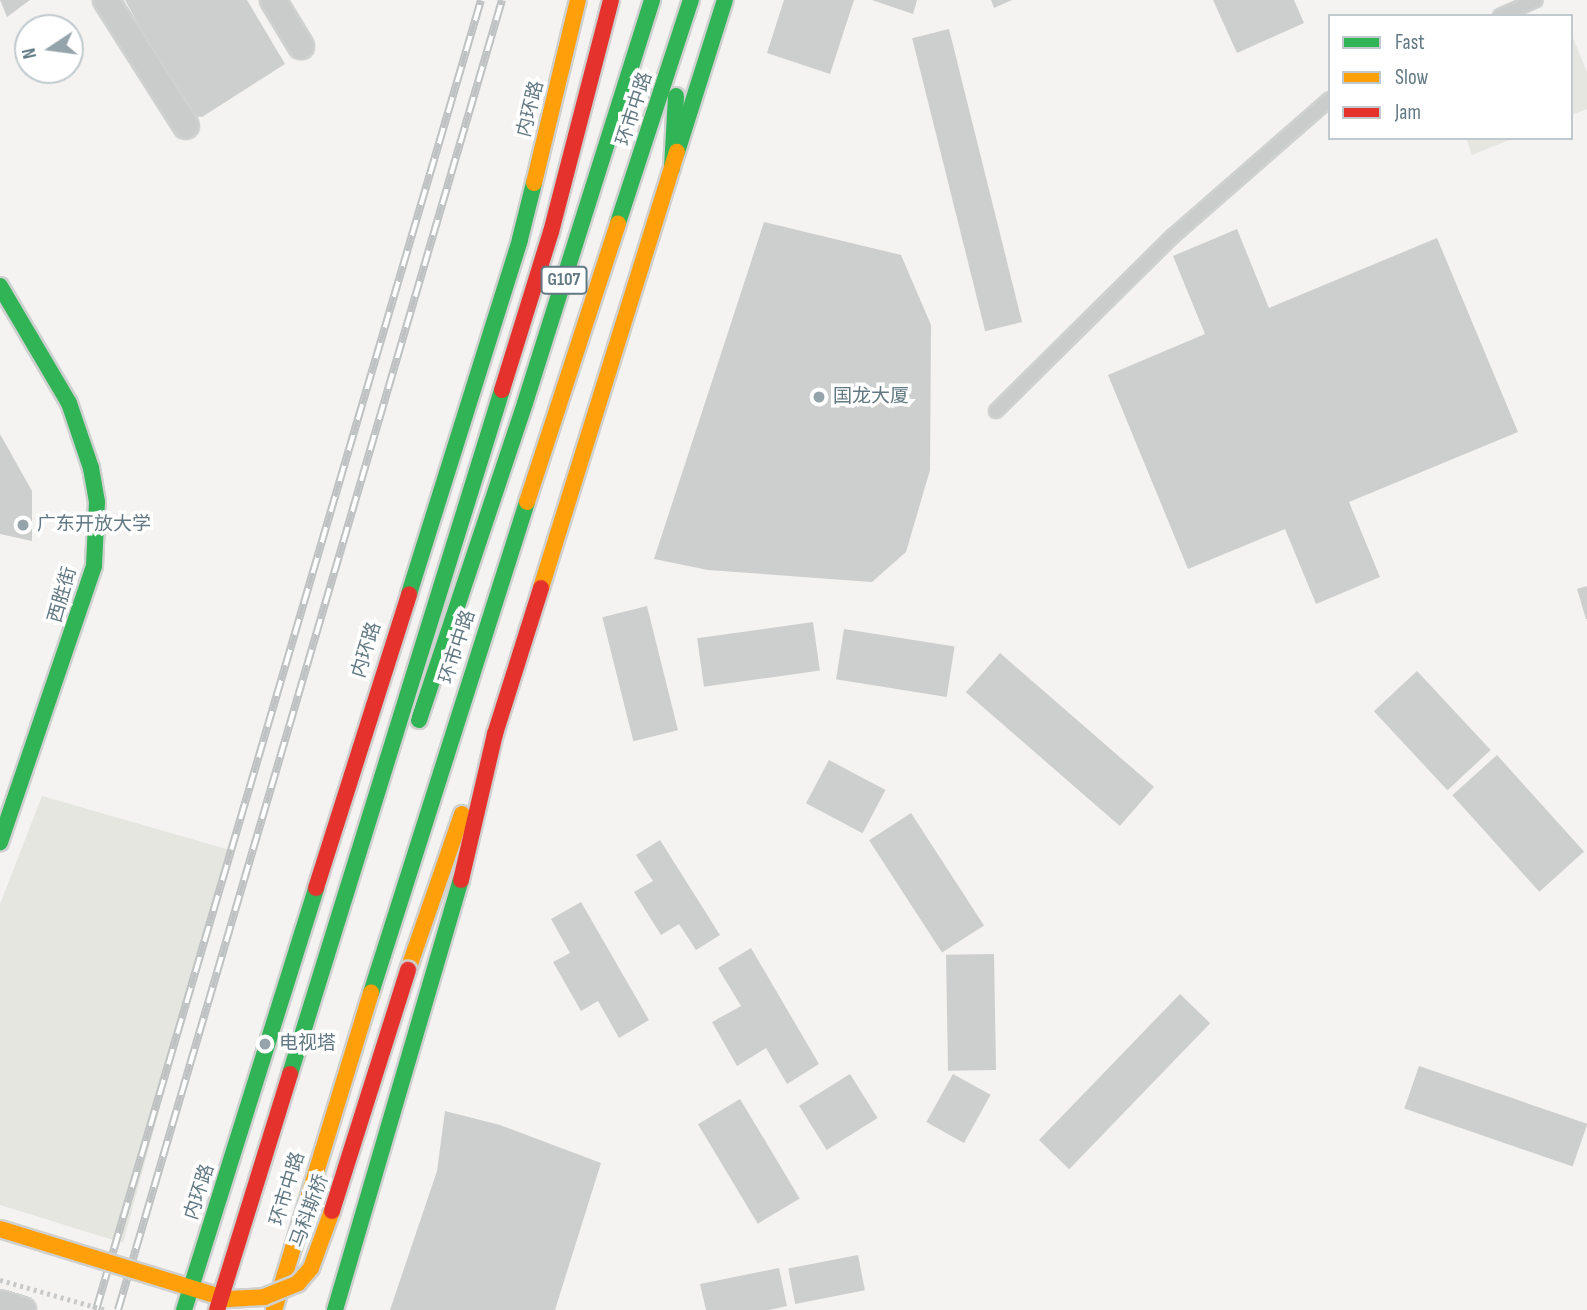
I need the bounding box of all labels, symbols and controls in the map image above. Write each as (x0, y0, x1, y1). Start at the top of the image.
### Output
north arrow (14, 14, 84, 84)
legend (1328, 14, 1573, 140)
text: Fast (1395, 30, 1425, 55)
text: N (18, 46, 42, 61)
text: Slow (1395, 65, 1428, 90)
street label: 环市中路 (612, 69, 658, 149)
street label: 内环路 (513, 79, 549, 139)
text: Jam (1395, 100, 1421, 125)
road number: G107 (540, 266, 588, 294)
place label: 国龙大厦 (833, 386, 909, 408)
marker: 国龙大厦 (811, 389, 827, 405)
place label: 广东开放大学 (37, 514, 151, 536)
marker: 广东开放大学 (15, 517, 31, 533)
street label: 西胜街 (44, 564, 82, 626)
street label: 环市中路 (435, 607, 481, 687)
street label: 内环路 (348, 619, 386, 681)
place label: 电视塔 (279, 1033, 336, 1055)
marker: 电视塔 (257, 1036, 273, 1052)
street label: 环市中路 (266, 1149, 310, 1229)
street label: 内环路 (180, 1161, 220, 1223)
street label: 马科斯桥 (286, 1171, 334, 1251)

